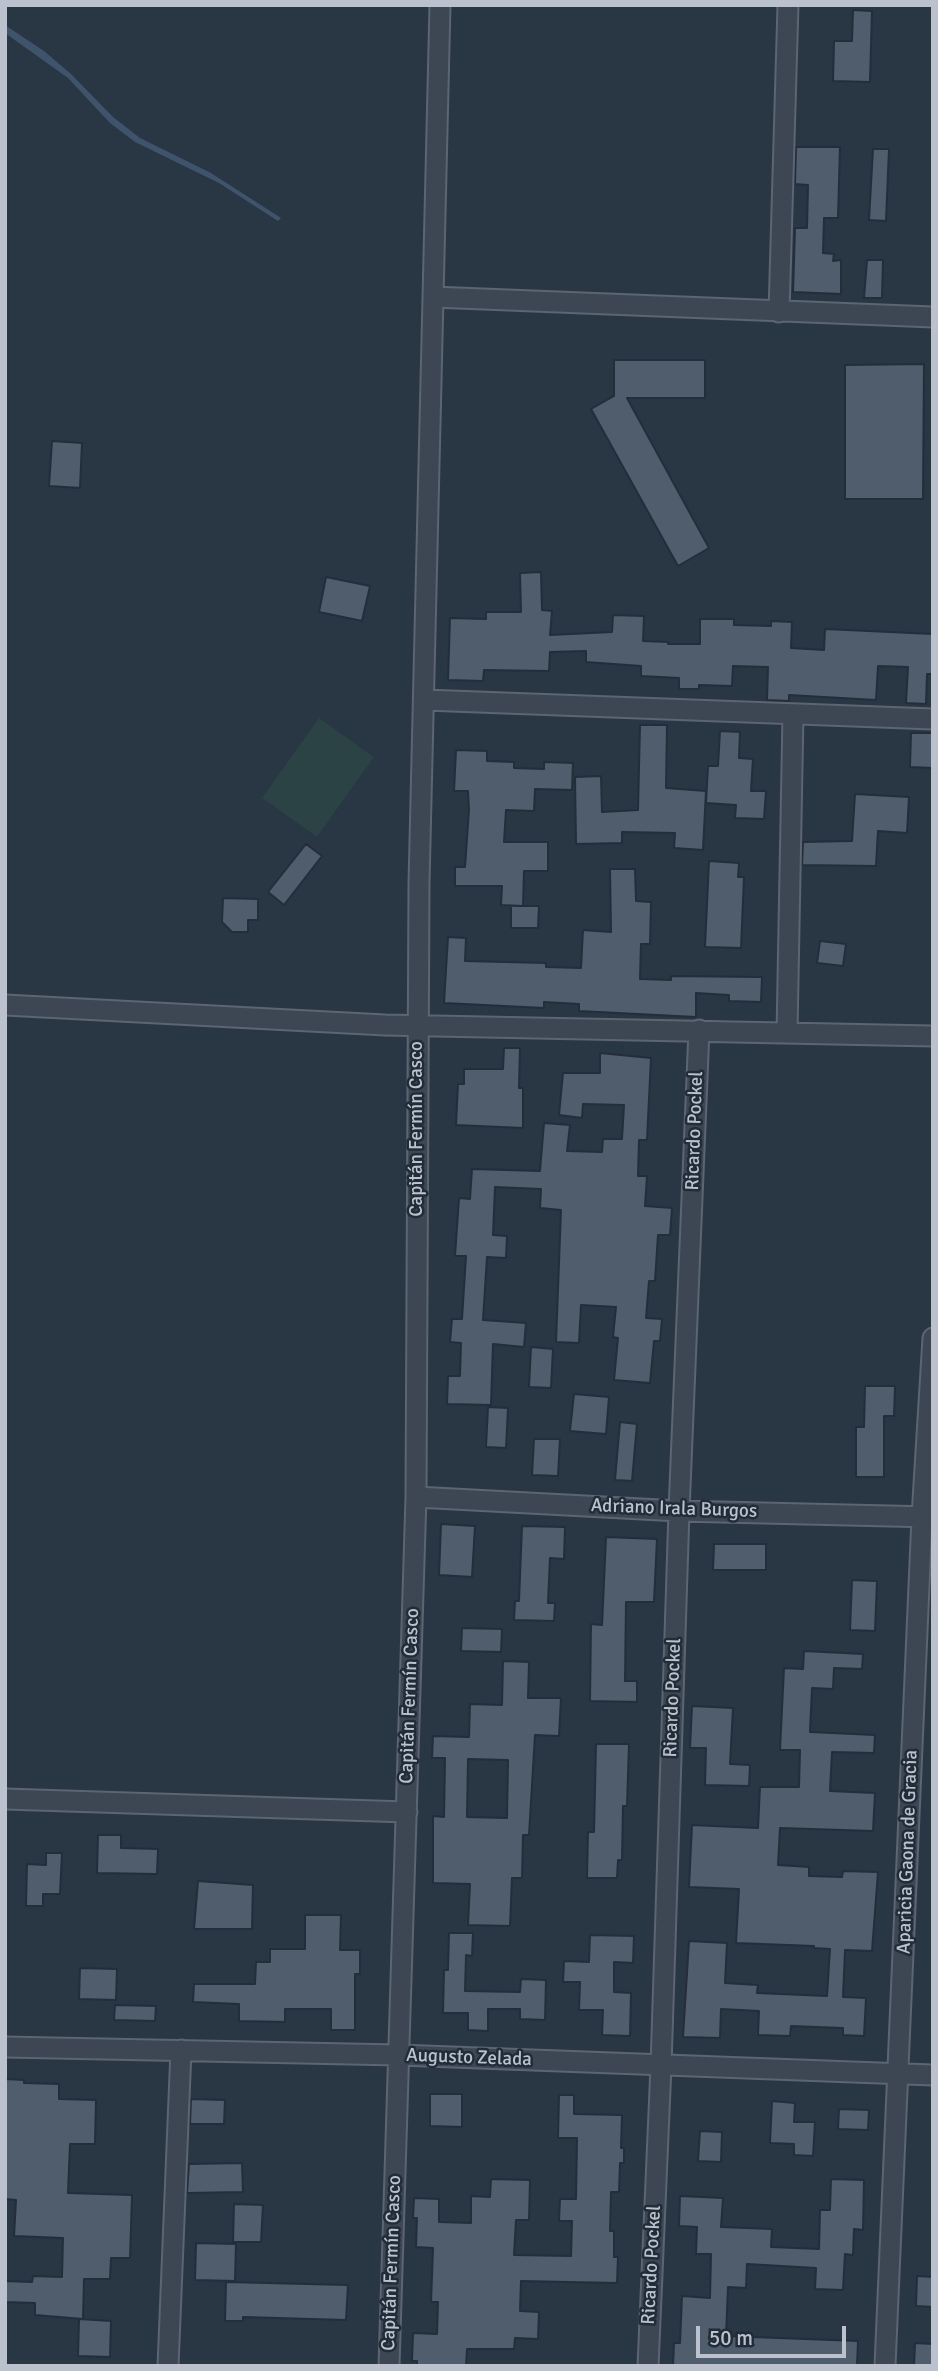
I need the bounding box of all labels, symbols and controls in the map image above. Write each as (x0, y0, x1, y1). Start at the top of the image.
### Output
street label: Capitán Fermín Casco (406, 1041, 428, 1217)
street label: Ricardo Pockel (682, 1071, 708, 1191)
street label: Adriano Irala Burgos (590, 1495, 758, 1523)
street label: Capitán Fermín Casco (396, 1608, 424, 1784)
street label: Ricardo Pockel (660, 1638, 686, 1758)
street label: Aparicia Gaona de Gracia (893, 1750, 923, 1954)
street label: Augusto Zelada (406, 2044, 532, 2072)
street label: Capitán Fermín Casco (378, 2175, 406, 2351)
street label: Ricardo Pockel (637, 2205, 667, 2325)
scale bar (700, 2312, 850, 2356)
text: 50 m (709, 2325, 753, 2351)

